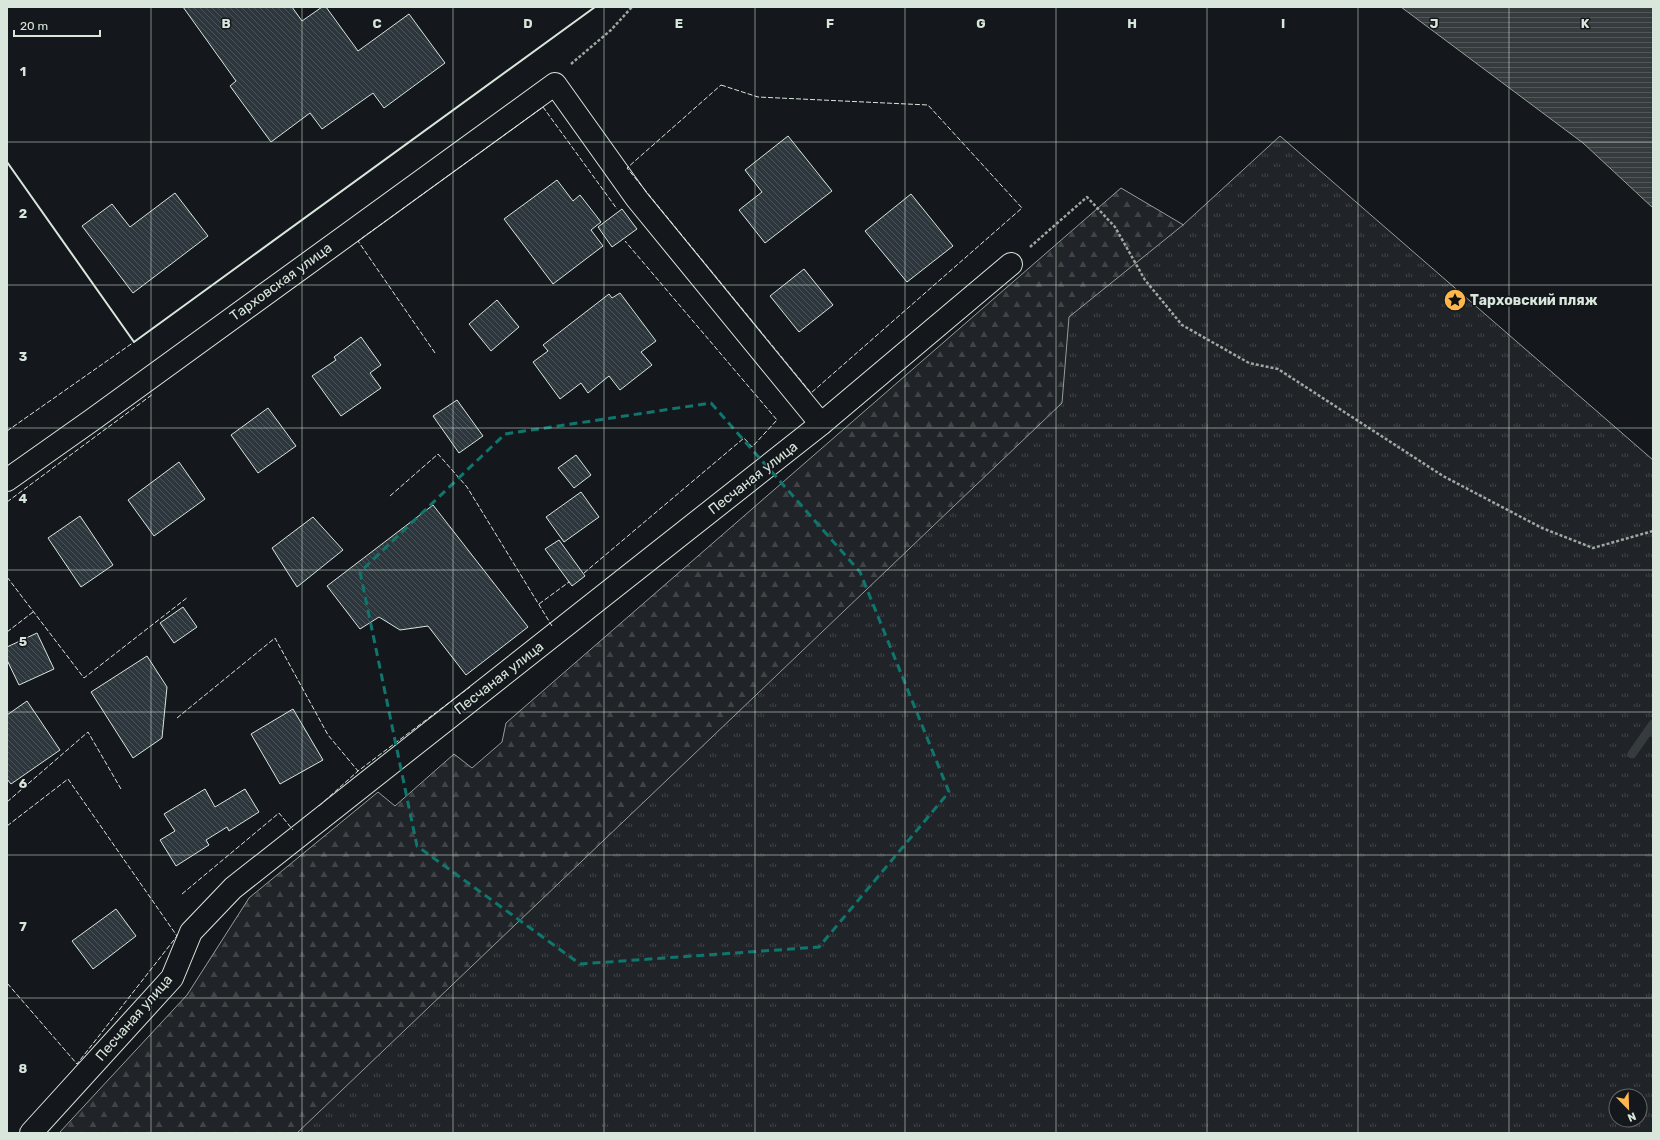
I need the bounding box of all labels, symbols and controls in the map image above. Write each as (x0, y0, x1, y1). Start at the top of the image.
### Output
scale bar (14, 12, 100, 38)
text: B (221, 16, 231, 31)
text: C (372, 16, 382, 31)
text: D (523, 16, 533, 31)
text: E (675, 16, 683, 31)
text: F (826, 16, 834, 31)
text: G (976, 16, 986, 31)
text: H (1127, 16, 1137, 31)
text: I (1281, 16, 1285, 31)
text: J (1430, 16, 1438, 31)
text: K (1581, 16, 1590, 31)
text: 20 m (20, 19, 48, 33)
text: 1 (20, 64, 26, 79)
text: 2 (19, 206, 27, 221)
street label: Тарховская улица (227, 239, 335, 325)
place icon: Тарховский пляж (1442, 287, 1468, 313)
place label: Тарховский пляж (1470, 292, 1598, 309)
text: 3 (19, 349, 28, 364)
street label: Песчаная улица (705, 438, 801, 518)
text: 4 (19, 491, 28, 506)
text: 5 (19, 634, 27, 649)
street label: Песчаная улица (451, 638, 547, 718)
text: 6 (19, 776, 28, 791)
text: 7 (19, 919, 27, 934)
street label: Песчаная улица (92, 971, 176, 1065)
text: 8 (19, 1061, 28, 1076)
north arrow (1608, 1088, 1648, 1128)
text: N (1625, 1109, 1638, 1124)

